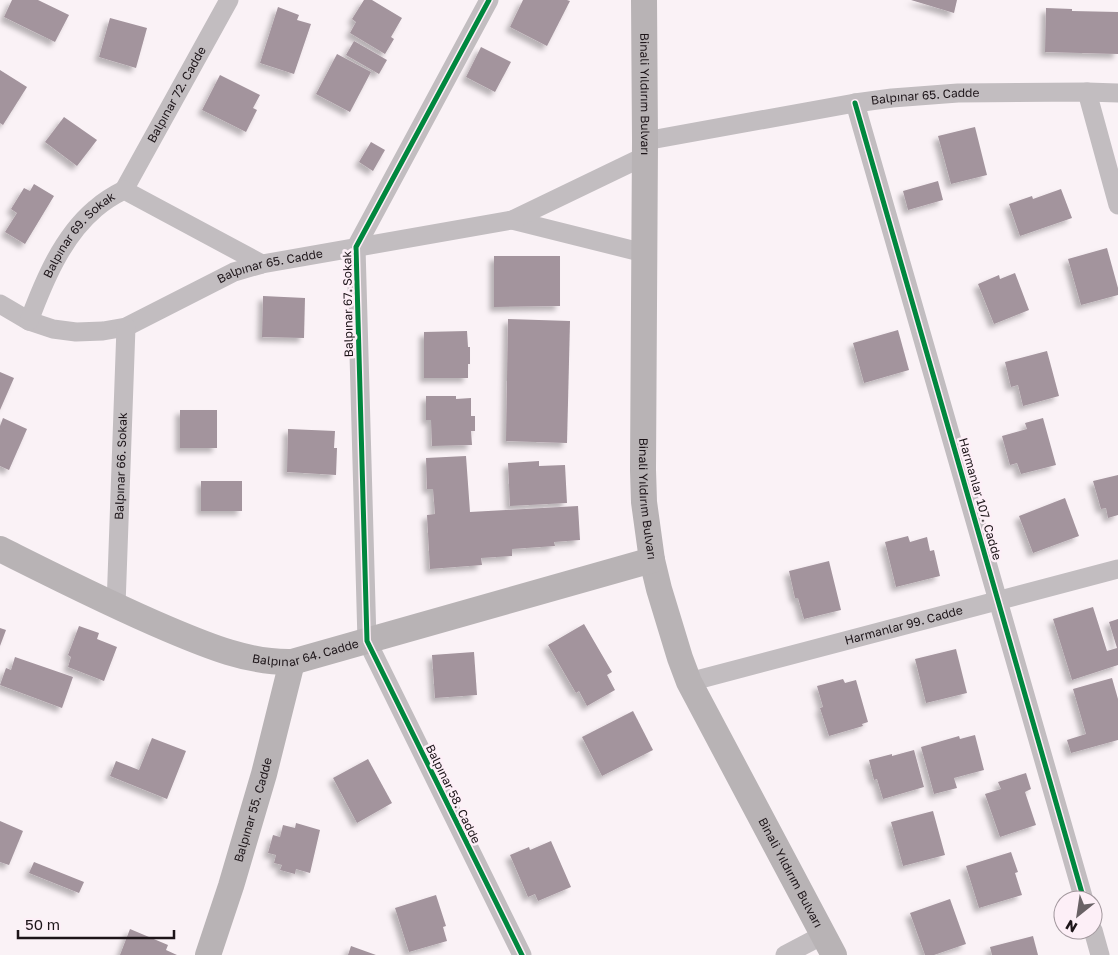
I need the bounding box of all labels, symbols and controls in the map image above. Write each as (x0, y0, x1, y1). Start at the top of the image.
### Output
street label: Binali Yıldırım Bulvarı (637, 33, 653, 155)
street label: Balpınar 72. Cadde (144, 44, 209, 145)
street label: Balpınar 65. Cadde (870, 85, 980, 108)
street label: Balpınar 69. Sokak (40, 188, 118, 280)
street label: Balpınar 65. Cadde (214, 245, 324, 286)
street label: Balpınar 67. Sokak (339, 250, 356, 357)
street label: Balpınar 66. Sokak (111, 412, 130, 520)
street label: Harmanlar 107. Cadde (956, 436, 1005, 562)
street label: Binali Yıldırım Bulvarı (636, 438, 660, 561)
street label: Harmanlar 99. Cadde (843, 602, 964, 648)
street label: Balpınar 64. Cadde (251, 635, 360, 670)
street label: Balpınar 58. Cadde (423, 742, 484, 846)
street label: Balpınar 55. Cadde (230, 756, 275, 864)
street label: Binali Yıldırım Bulvarı (755, 815, 826, 930)
north arrow (1053, 890, 1103, 940)
scale bar (18, 908, 174, 940)
text: 50 m (25, 915, 60, 933)
text: N (1062, 917, 1080, 937)

